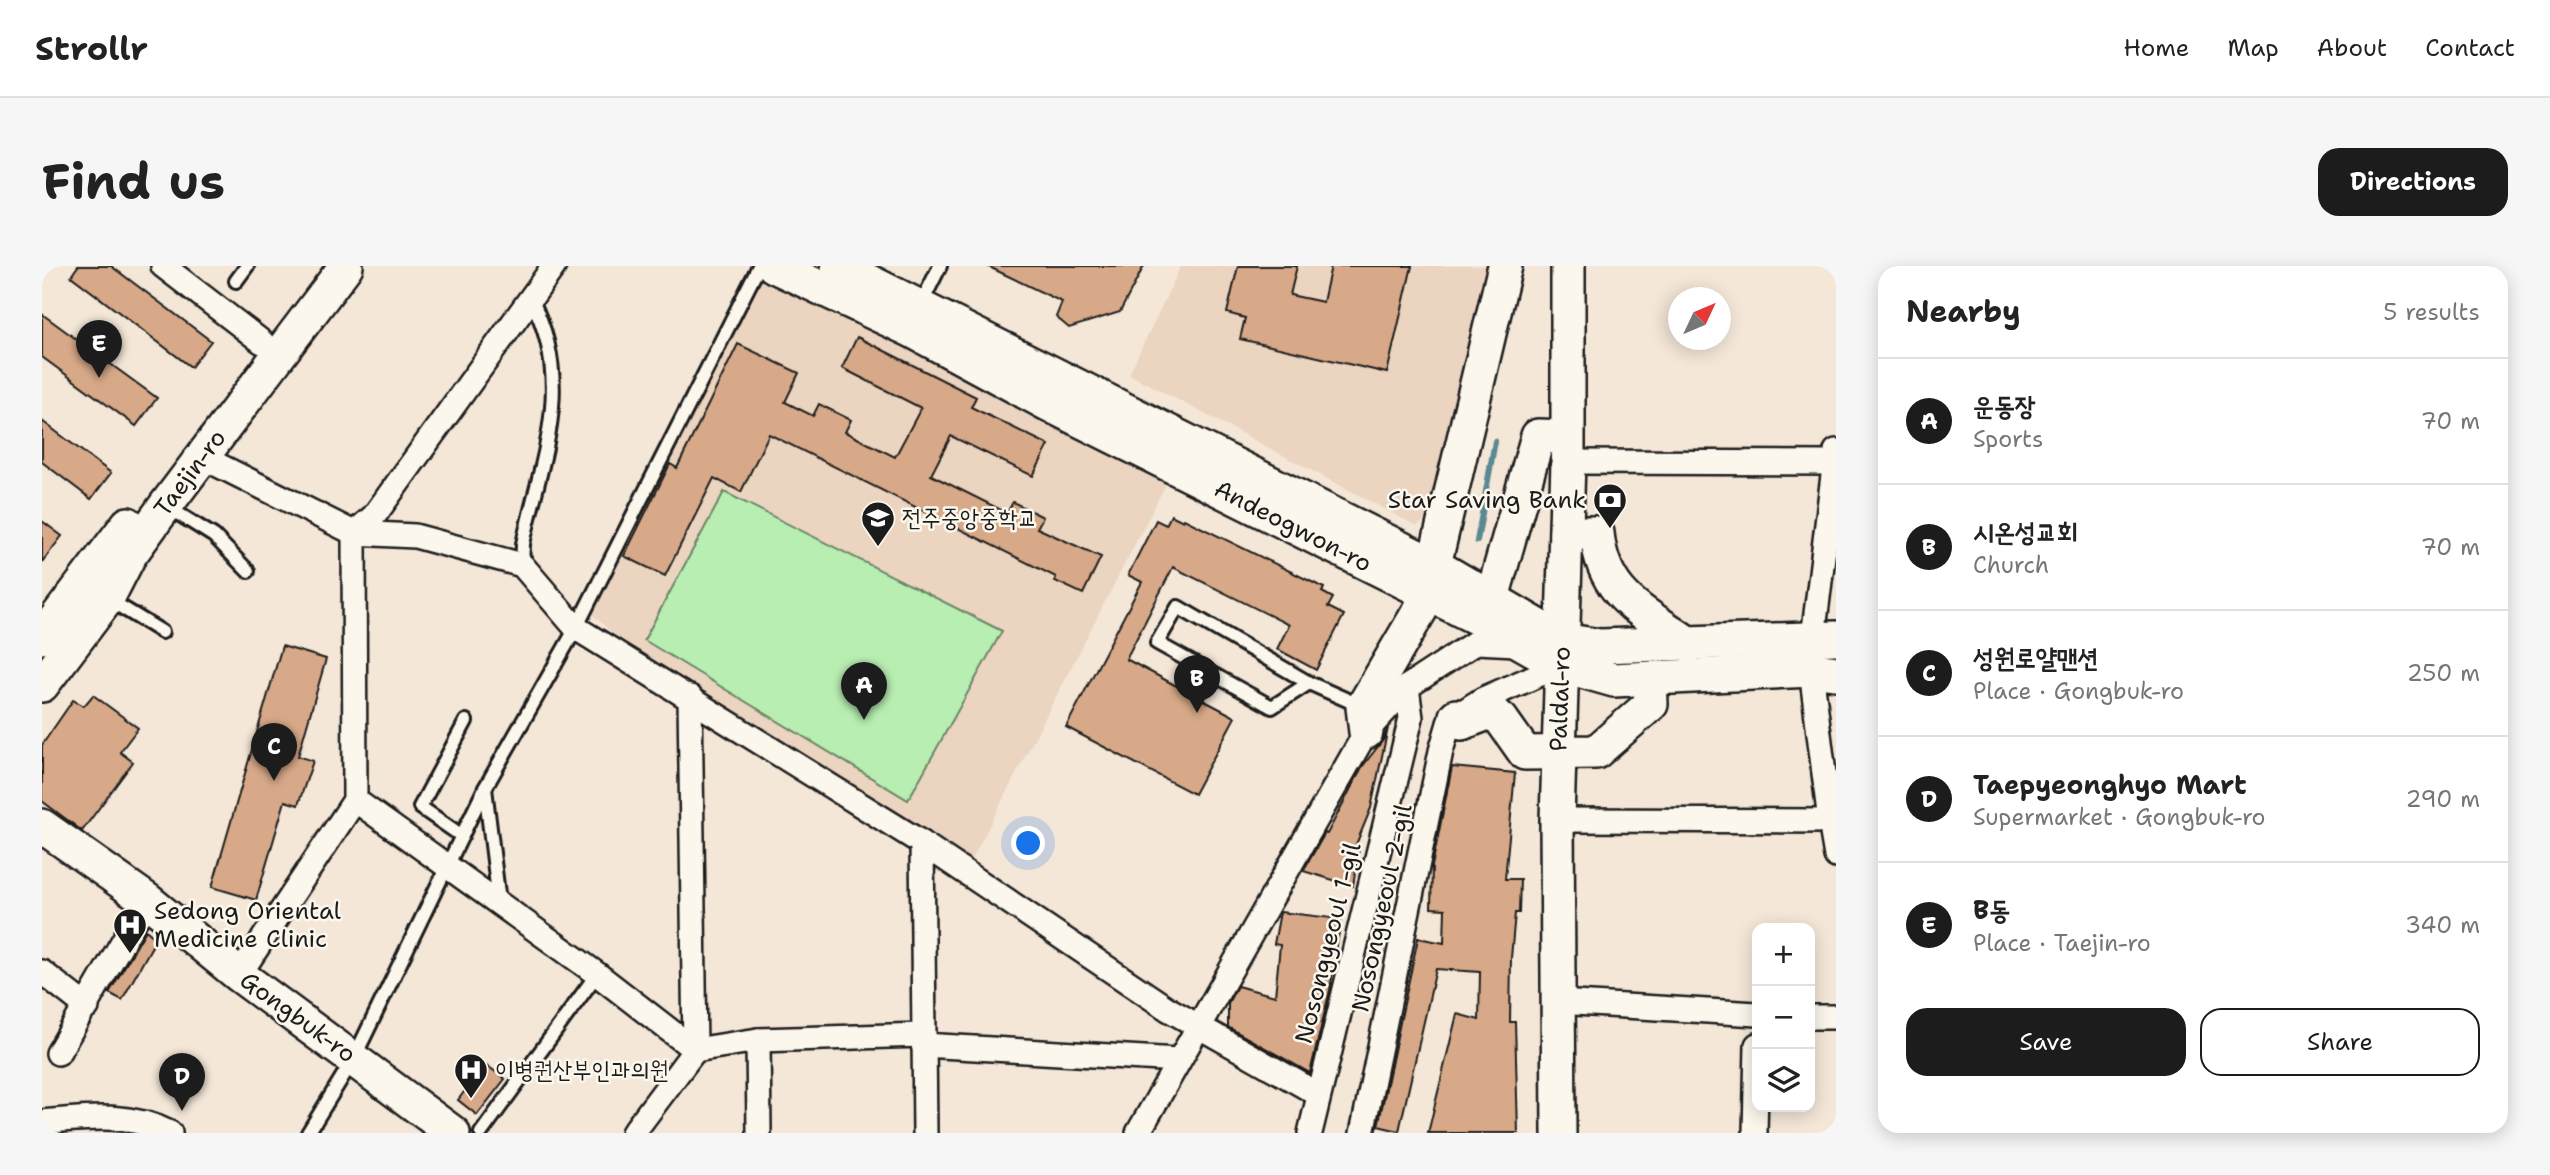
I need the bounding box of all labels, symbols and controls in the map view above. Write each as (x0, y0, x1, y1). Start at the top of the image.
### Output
text: Strollr (35, 26, 148, 71)
text: Home (2123, 32, 2189, 64)
text: Map (2227, 32, 2279, 64)
text: About (2317, 32, 2387, 64)
text: Contact (2425, 32, 2515, 64)
button: Directions (2318, 148, 2508, 216)
text: Find us (42, 149, 225, 215)
north arrow (1668, 287, 1731, 350)
text: Nearby (1906, 291, 2021, 332)
text: 5 results (2383, 297, 2480, 327)
pin: E (76, 320, 122, 378)
text: 운동장 (1973, 388, 2036, 423)
text: A (1920, 406, 1938, 436)
text: 70 m (2421, 406, 2480, 436)
street label: Taejin-ro (147, 423, 233, 523)
text: Sports (1973, 424, 2044, 454)
street label: Andeogwon-ro (1209, 473, 1377, 579)
bank icon: Star Saving Bank (1591, 481, 1629, 530)
place label: Star Saving Bank (1388, 484, 1586, 516)
school or university icon: 전주중앙중학교 (859, 499, 897, 548)
place label: 전주중앙중학교 (902, 502, 1037, 534)
text: 시온성교회 (1973, 514, 2078, 549)
text: B (1922, 532, 1936, 562)
text: 70 m (2421, 532, 2480, 562)
text: Church (1973, 550, 2049, 580)
text: 성원로얄맨션 (1973, 640, 2099, 675)
street label: Paldal-ro (1542, 646, 1578, 752)
pin: B (1174, 655, 1220, 713)
text: C (1922, 658, 1936, 688)
text: 250 m (2407, 658, 2480, 688)
pin: A (841, 662, 887, 720)
text: Place · Gongbuk-ro (1973, 676, 2184, 706)
pin: C (251, 723, 297, 781)
text: Taepyeonghyo Mart (1973, 767, 2247, 802)
text: D (1921, 784, 1937, 814)
text: 290 m (2406, 784, 2480, 814)
street label: Nosongyeoul 2-gil (1344, 800, 1420, 1015)
text: Supermarket · Gongbuk-ro (1973, 802, 2266, 832)
your location (1011, 826, 1045, 860)
street label: Nosongyeoul 1-gil (1288, 838, 1369, 1047)
text: B동 (1973, 892, 2010, 927)
place label: Sedong Oriental Medicine Clinic (154, 895, 342, 955)
hospital icon: Sedong Oriental Medicine Clinic (111, 906, 149, 955)
text: E (1921, 910, 1937, 940)
text: 340 m (2405, 910, 2480, 940)
map controls (1752, 923, 1815, 1112)
button: + (1752, 923, 1815, 986)
text: Place · Taejin-ro (1973, 928, 2151, 958)
street label: Gongbuk-ro (234, 964, 362, 1070)
button: − (1752, 986, 1815, 1049)
button: Save (1906, 1008, 2186, 1076)
button: Share (2200, 1008, 2480, 1076)
button: layers (1752, 1049, 1815, 1112)
hospital icon: 이병권산부인과의원 (452, 1051, 490, 1100)
pin: D (159, 1053, 205, 1111)
place label: 이병권산부인과의원 (495, 1054, 669, 1086)

